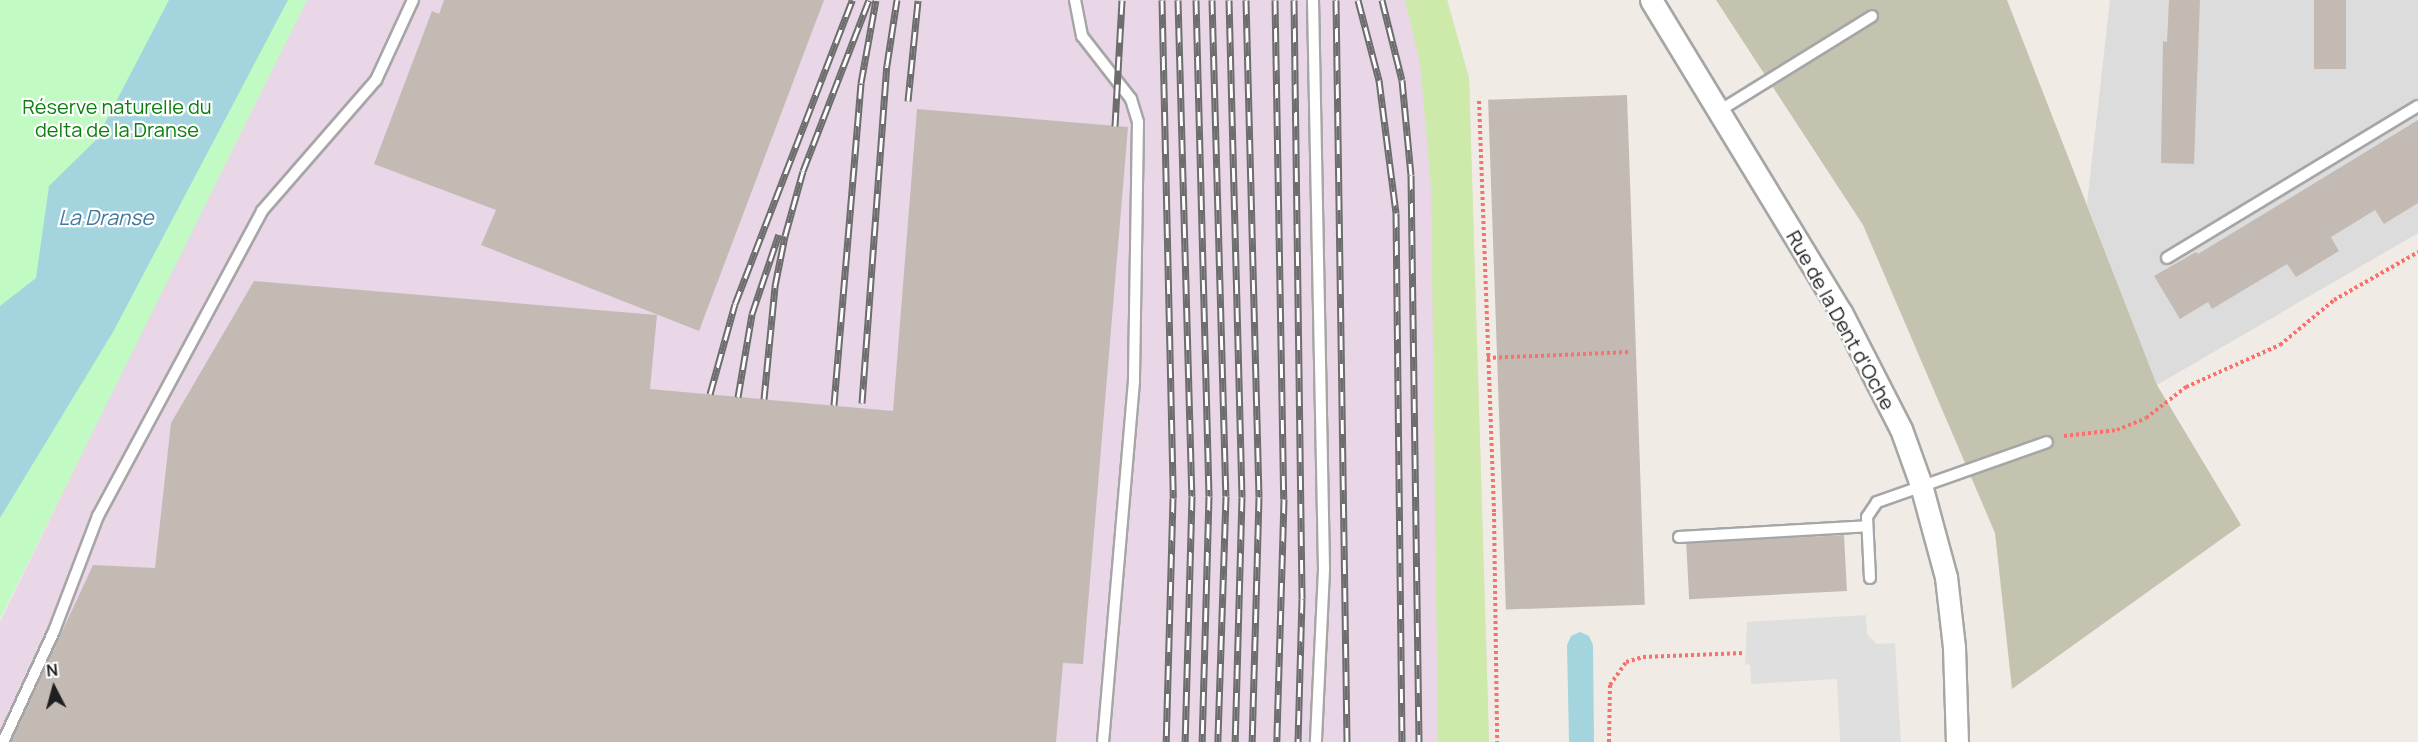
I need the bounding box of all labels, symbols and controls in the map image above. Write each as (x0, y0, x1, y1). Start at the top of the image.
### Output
park label: Réserve naturelle du delta de la Dranse (22, 95, 212, 142)
water label: La Dranse (58, 204, 154, 230)
street label: Rue de la Dent d'Oche (1782, 226, 1900, 414)
north arrow (24, 658, 84, 718)
text: N (45, 659, 59, 682)

